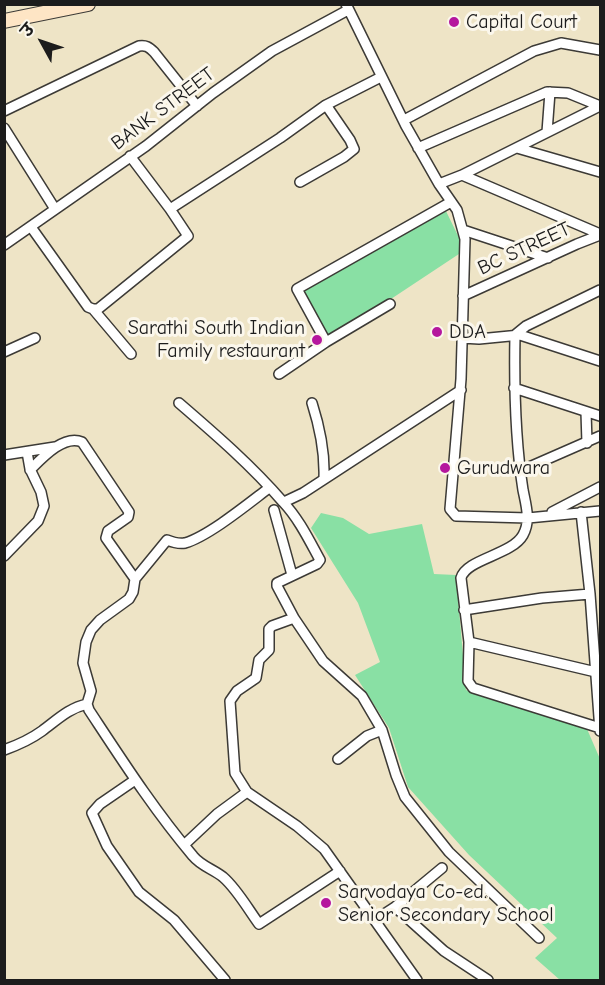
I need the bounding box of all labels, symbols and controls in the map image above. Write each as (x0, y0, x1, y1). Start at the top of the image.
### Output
place label: Capital Court (466, 10, 577, 34)
north arrow (12, 12, 72, 72)
marker: Capital Court (447, 15, 461, 29)
text: उ (18, 21, 39, 40)
street label: BANK STREET (107, 62, 219, 156)
street label: BC STREET (474, 217, 574, 281)
place label: Sarathi South Indian Family restaurant (128, 316, 305, 363)
place label: DDA (449, 320, 486, 344)
marker: DDA (430, 325, 444, 339)
marker: Sarathi South Indian Family restaurant (310, 333, 324, 347)
place label: Gurudwara (457, 456, 550, 480)
marker: Gurudwara (438, 461, 452, 475)
place label: Sarvodaya Co-ed. Senior Secondary School (338, 880, 554, 927)
marker: Sarvodaya Co-ed. Senior Secondary School (319, 896, 333, 910)

